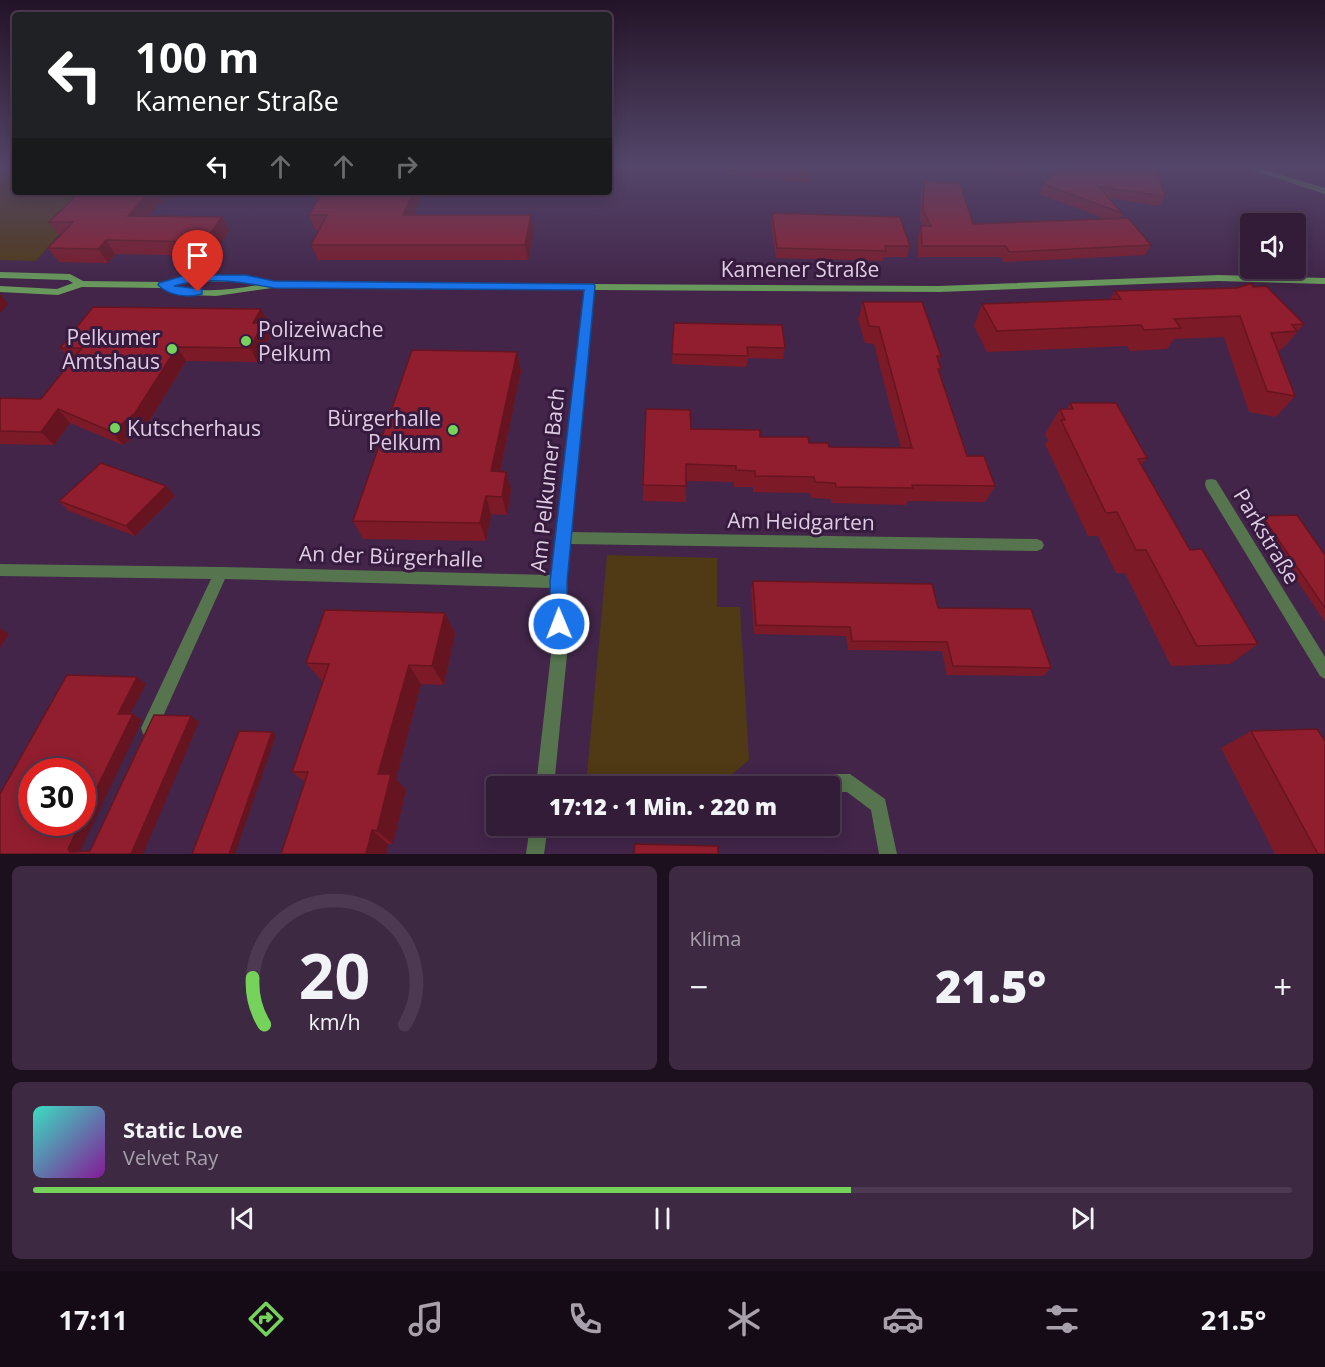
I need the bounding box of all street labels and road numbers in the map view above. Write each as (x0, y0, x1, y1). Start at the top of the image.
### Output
street label: Kamener Straße (721, 255, 879, 283)
street label: Am Pelkumer Bach (523, 386, 571, 574)
street label: Parkstraße (1228, 483, 1306, 589)
street label: Am Heidgarten (727, 506, 875, 536)
street label: An der Bürgerhalle (299, 539, 483, 573)

